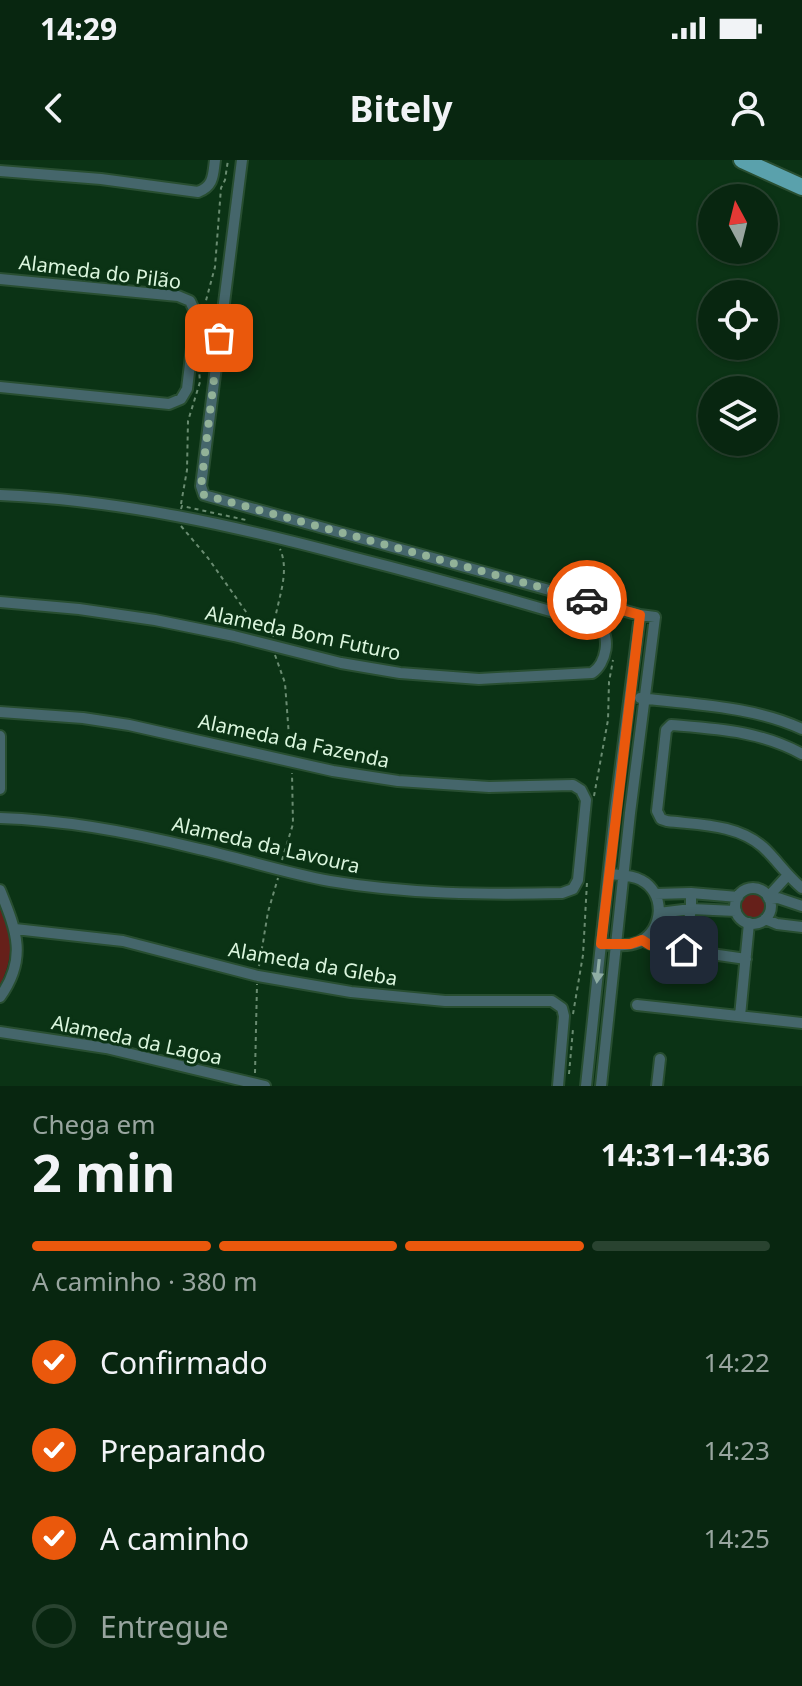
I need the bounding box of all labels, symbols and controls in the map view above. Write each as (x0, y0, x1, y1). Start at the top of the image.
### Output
text: 14:29 (40, 8, 117, 49)
text: Bitely (349, 84, 453, 133)
icon: back (32, 86, 76, 130)
icon: person (726, 86, 770, 130)
north arrow (698, 184, 778, 264)
map controls (698, 184, 778, 456)
street label: Alameda do Pilão (17, 248, 183, 295)
button: locate (698, 280, 778, 360)
pin (185, 304, 253, 372)
icon: bag (197, 316, 241, 360)
button: layers (698, 376, 778, 456)
courier (547, 560, 627, 640)
icon: car (565, 578, 609, 622)
street label: Alameda Bom Futuro (203, 599, 403, 666)
street label: Alameda da Fazenda (196, 707, 392, 774)
street label: Alameda da Lavoura (170, 810, 363, 879)
pin (650, 916, 718, 984)
icon: home (662, 928, 706, 972)
street label: Alameda da Gleba (226, 935, 400, 992)
one-way arrow (592, 959, 605, 984)
street label: Alameda da Lagoa (49, 1008, 225, 1071)
text: Chega em (32, 1106, 155, 1142)
text: 14:31–14:36 (601, 1134, 770, 1175)
text: 2 min (32, 1136, 175, 1207)
text: A caminho · 380 m (32, 1263, 258, 1299)
icon: check (32, 1340, 76, 1384)
text: Confirmado (100, 1342, 268, 1383)
text: 14:22 (704, 1344, 770, 1380)
icon: check (32, 1428, 76, 1472)
text: Preparando (100, 1430, 266, 1471)
text: 14:23 (704, 1432, 770, 1468)
icon: check (32, 1516, 76, 1560)
text: A caminho (100, 1518, 249, 1559)
text: 14:25 (704, 1520, 770, 1556)
text: Entregue (100, 1606, 229, 1647)

